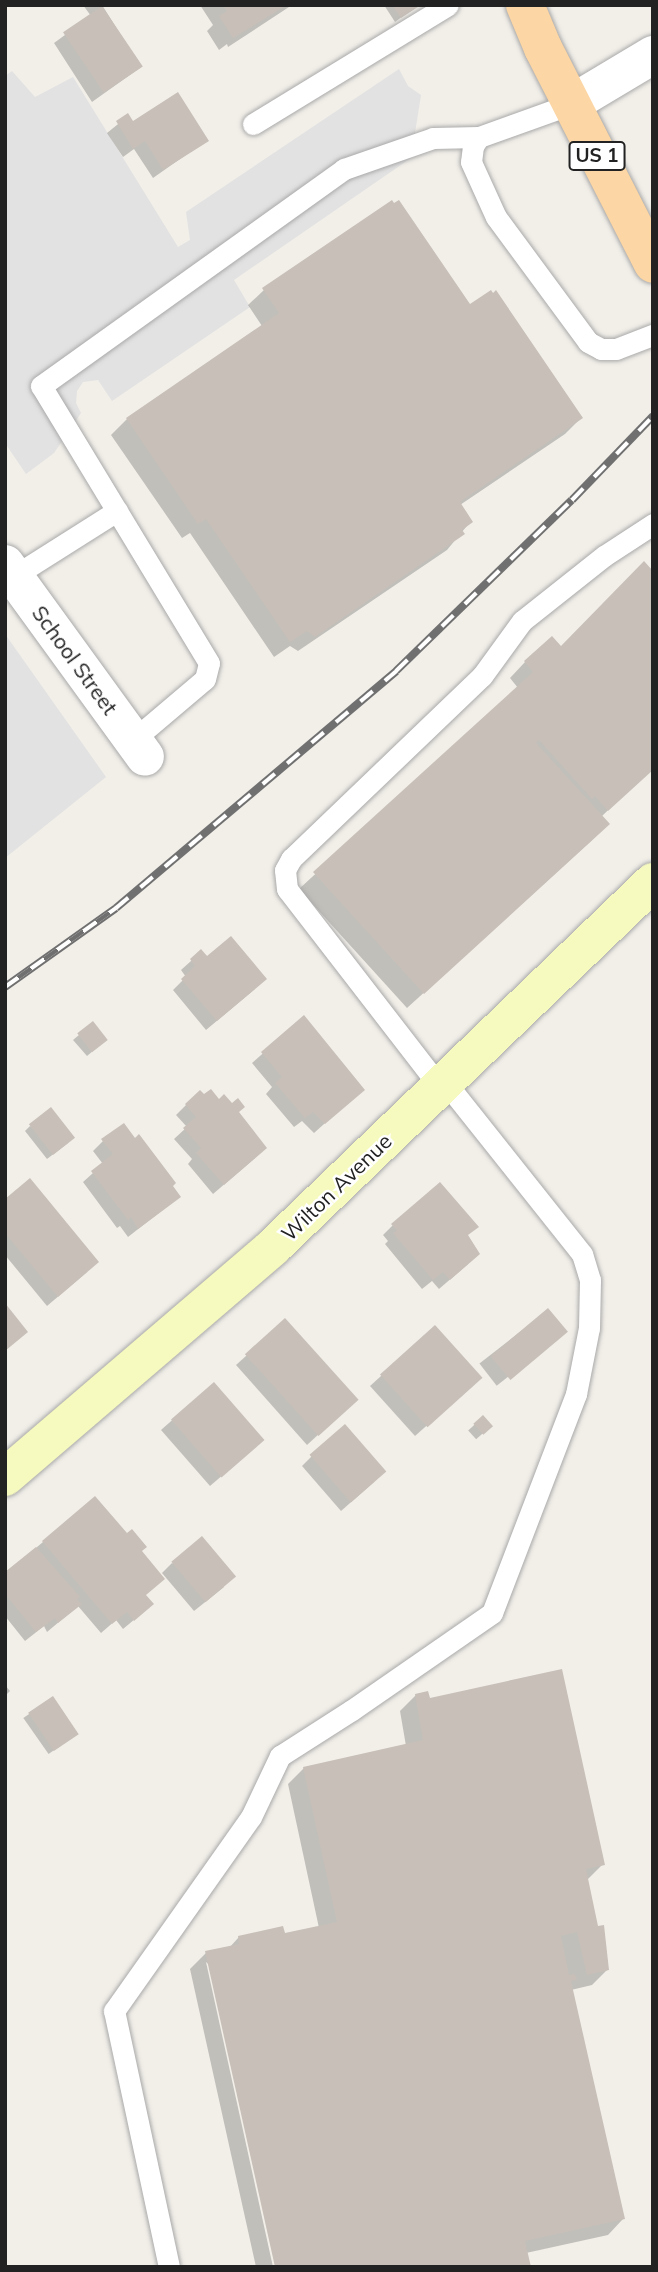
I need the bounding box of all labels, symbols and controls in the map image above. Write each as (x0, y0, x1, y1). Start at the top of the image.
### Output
road number: US 1 (567, 140, 627, 172)
street label: School Street (27, 601, 123, 719)
street label: Wilton Avenue (276, 1128, 396, 1246)

